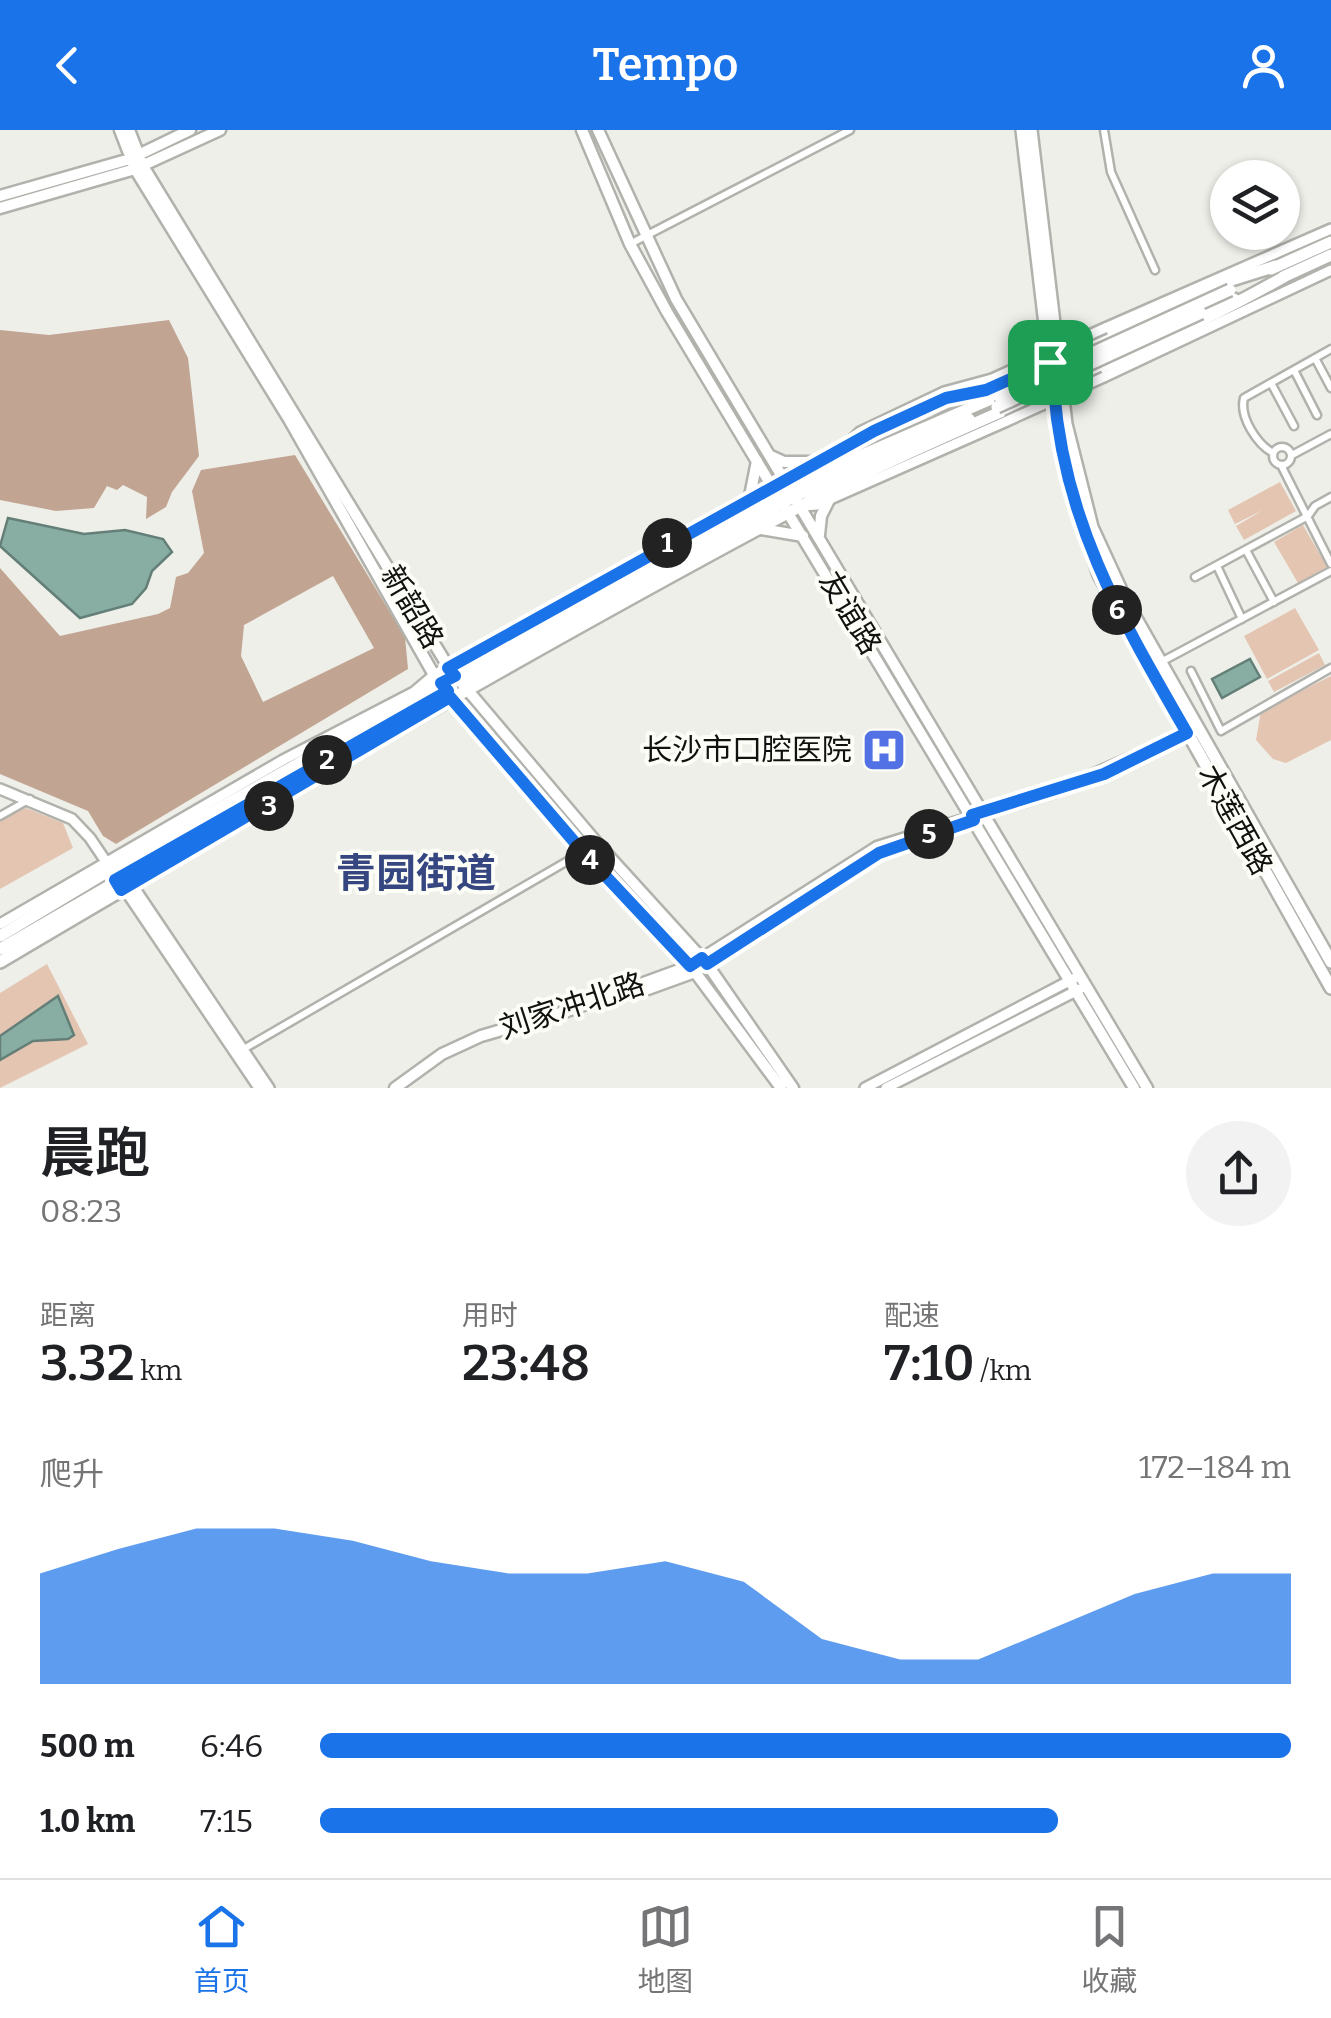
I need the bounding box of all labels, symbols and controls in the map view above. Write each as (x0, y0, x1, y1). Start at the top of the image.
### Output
icon: back (40, 38, 95, 93)
text: Tempo (593, 38, 738, 92)
icon: person (1236, 38, 1291, 93)
map controls (1210, 160, 1300, 250)
button: layers (1210, 160, 1300, 250)
pin (1008, 320, 1093, 405)
icon: arrive (1023, 335, 1078, 390)
pin: 1 (642, 518, 692, 568)
text: 1 (661, 526, 673, 559)
street label: 新韶路 (373, 559, 451, 655)
street label: 友谊路 (811, 565, 889, 661)
pin: 6 (1092, 585, 1142, 635)
text: 6 (1109, 593, 1125, 626)
hospital icon: 长沙市口腔医院 (861, 727, 907, 773)
place label: 长沙市口腔医院 (642, 732, 852, 768)
pin: 2 (302, 735, 352, 785)
text: 2 (319, 743, 335, 776)
street label: 木莲西路 (1190, 759, 1280, 881)
pin: 3 (244, 781, 294, 831)
text: 3 (261, 789, 277, 822)
pin: 5 (904, 809, 954, 859)
text: 5 (921, 817, 937, 850)
pin: 4 (565, 835, 615, 885)
text: 4 (581, 843, 599, 876)
district label: 青园街道 (336, 850, 496, 898)
street label: 刘家冲北路 (495, 966, 649, 1046)
text: 晨跑 (40, 1121, 150, 1187)
button: share (1186, 1121, 1291, 1226)
text: 08:23 (40, 1192, 122, 1230)
text: 距离 (40, 1299, 96, 1332)
text: 用时 (462, 1299, 518, 1332)
text: 配速 (884, 1299, 940, 1332)
text: 3.32 (40, 1333, 135, 1393)
text: 23:48 (462, 1333, 590, 1393)
text: 7:10 (884, 1333, 975, 1393)
text: km (135, 1354, 182, 1387)
text: /km (975, 1354, 1032, 1387)
text: 172–184 m (1139, 1448, 1291, 1486)
text: 爬升 (40, 1455, 104, 1493)
text: 500 m (40, 1727, 134, 1765)
text: 6:46 (200, 1727, 263, 1765)
text: 1.0 km (40, 1802, 135, 1840)
text: 7:15 (200, 1802, 253, 1840)
tab: 首页 (194, 1899, 250, 1999)
tab: 地图 (637, 1899, 693, 1999)
tab: 收藏 (1081, 1899, 1137, 1999)

